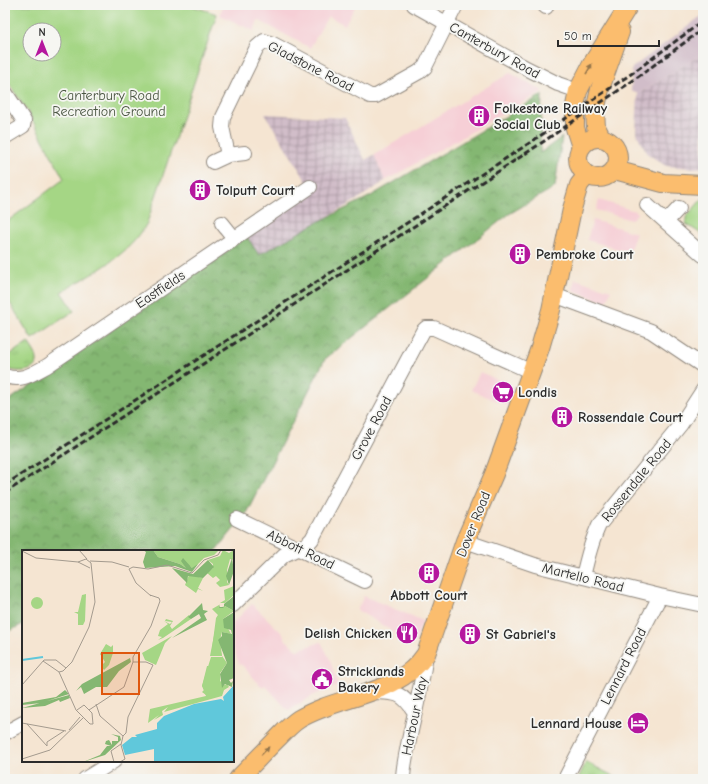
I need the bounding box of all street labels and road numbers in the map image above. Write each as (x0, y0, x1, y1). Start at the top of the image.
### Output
street label: Canterbury Road (446, 18, 543, 82)
street label: Gladstone Road (265, 37, 357, 95)
street label: Eastfields (132, 267, 188, 312)
street label: Grove Road (347, 393, 395, 463)
street label: Rossendale Road (598, 436, 675, 525)
street label: Dover Road (453, 489, 494, 559)
street label: Abbott Road (264, 526, 337, 573)
street label: Martello Road (540, 559, 625, 596)
street label: Lennard Road (597, 625, 650, 707)
street label: Harbour Way (398, 675, 431, 757)

